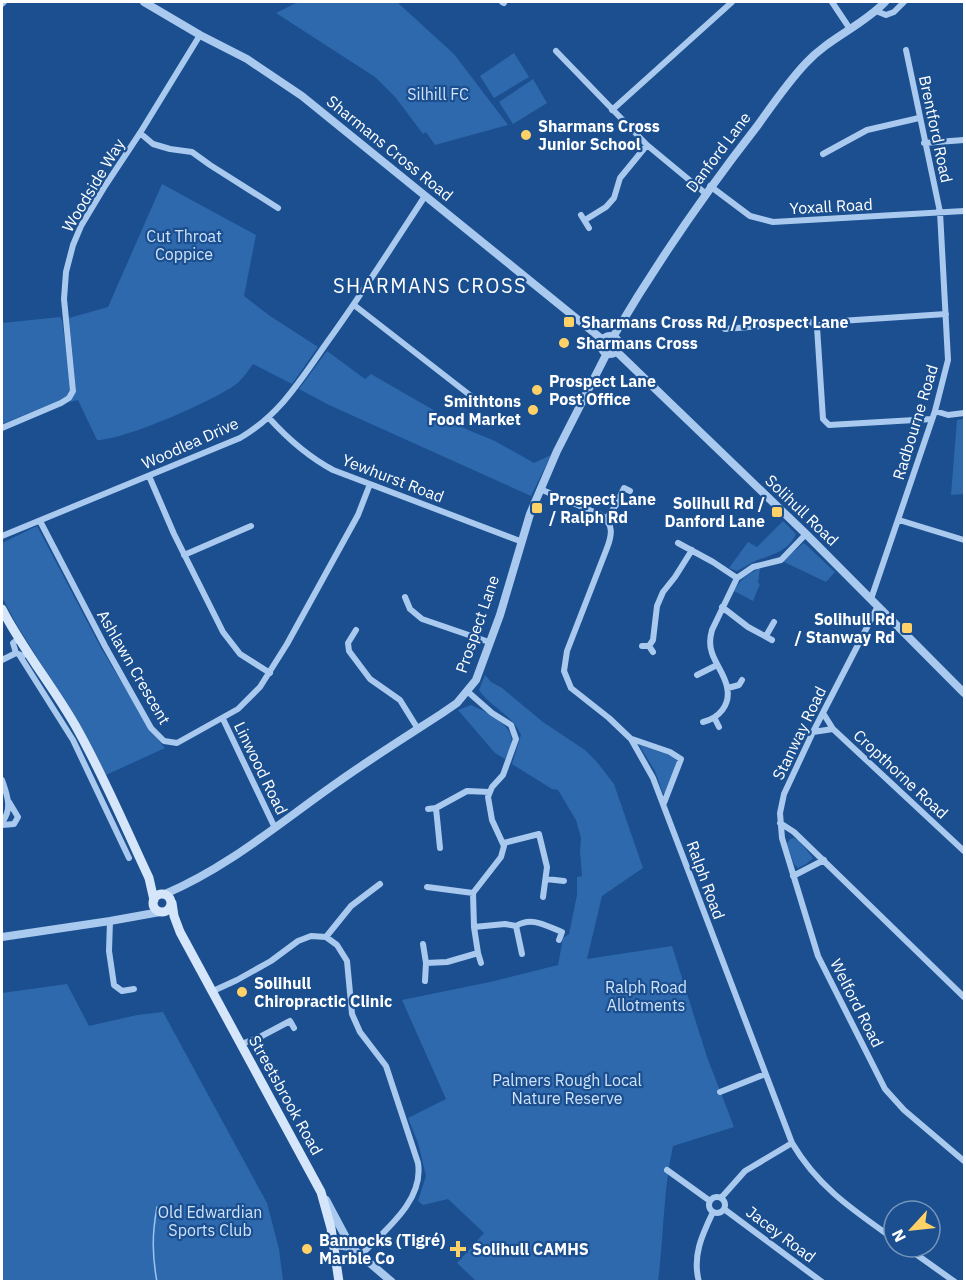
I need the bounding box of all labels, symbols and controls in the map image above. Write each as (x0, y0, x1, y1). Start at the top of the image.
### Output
street label: Brentford Road (915, 73, 957, 185)
park label: Silhill FC (407, 84, 469, 104)
street label: Sharmans Cross Road (323, 91, 457, 205)
street label: Danford Lane (681, 108, 755, 196)
place label: Sharmans Cross Junior School (538, 116, 660, 154)
marker: Sharmans Cross Junior School (519, 128, 533, 142)
street label: Woodside Way (57, 135, 129, 235)
street label: Yoxall Road (789, 194, 873, 218)
park label: Cut Throat Coppice (146, 226, 222, 264)
district label: SHARMANS CROSS (333, 272, 527, 299)
place label: Sharmans Cross Rd / Prospect Lane (581, 312, 849, 332)
marker: Sharmans Cross Rd / Prospect Lane (562, 315, 576, 329)
place label: Sharmans Cross (576, 333, 698, 353)
marker: Sharmans Cross (557, 336, 571, 350)
street label: Radbourne Road (888, 362, 942, 482)
place label: Prospect Lane Post Office (549, 371, 656, 409)
marker: Prospect Lane Post Office (530, 383, 544, 397)
place label: Smithtons Food Market (428, 391, 521, 429)
marker: Smithtons Food Market (526, 403, 540, 417)
street label: Woodlea Drive (139, 413, 242, 473)
street label: Yewhurst Road (339, 449, 447, 507)
street label: Solihull Road (761, 470, 843, 550)
place label: Prospect Lane / Ralph Rd (549, 489, 656, 527)
place label: Solihull Rd / Danford Lane (664, 493, 765, 531)
marker: Prospect Lane / Ralph Rd (530, 501, 544, 515)
marker: Solihull Rd / Danford Lane (770, 505, 784, 519)
street label: Prospect Lane (451, 572, 503, 675)
street label: Ashlawn Crescent (93, 606, 175, 728)
place label: Solihull Rd / Stanway Rd (795, 609, 895, 647)
marker: Solihull Rd / Stanway Rd (900, 621, 914, 635)
street label: Stanway Road (768, 683, 830, 783)
street label: Linwood Road (230, 718, 292, 818)
street label: Cropthorne Road (850, 725, 952, 823)
street label: Ralph Road (683, 838, 729, 922)
street label: Welford Road (826, 955, 888, 1051)
place label: Solihull Chiropractic Clinic (254, 973, 392, 1011)
park label: Ralph Road Allotments (605, 977, 687, 1015)
marker: Solihull Chiropractic Clinic (235, 985, 249, 999)
street label: Streetsbrook Road (245, 1032, 327, 1158)
park label: Palmers Rough Local Nature Reserve (492, 1070, 642, 1108)
north arrow (882, 1199, 942, 1259)
street label: Jacey Road (742, 1201, 820, 1267)
park label: Old Edwardian Sports Club (158, 1202, 262, 1240)
text: N (887, 1226, 910, 1246)
place label: Bannocks (Tigré) Marble Co (319, 1230, 445, 1268)
place label: Solihull CAMHS (472, 1239, 589, 1259)
marker: Solihull CAMHS (449, 1240, 467, 1258)
marker: Bannocks (Tigré) Marble Co (300, 1242, 314, 1256)

